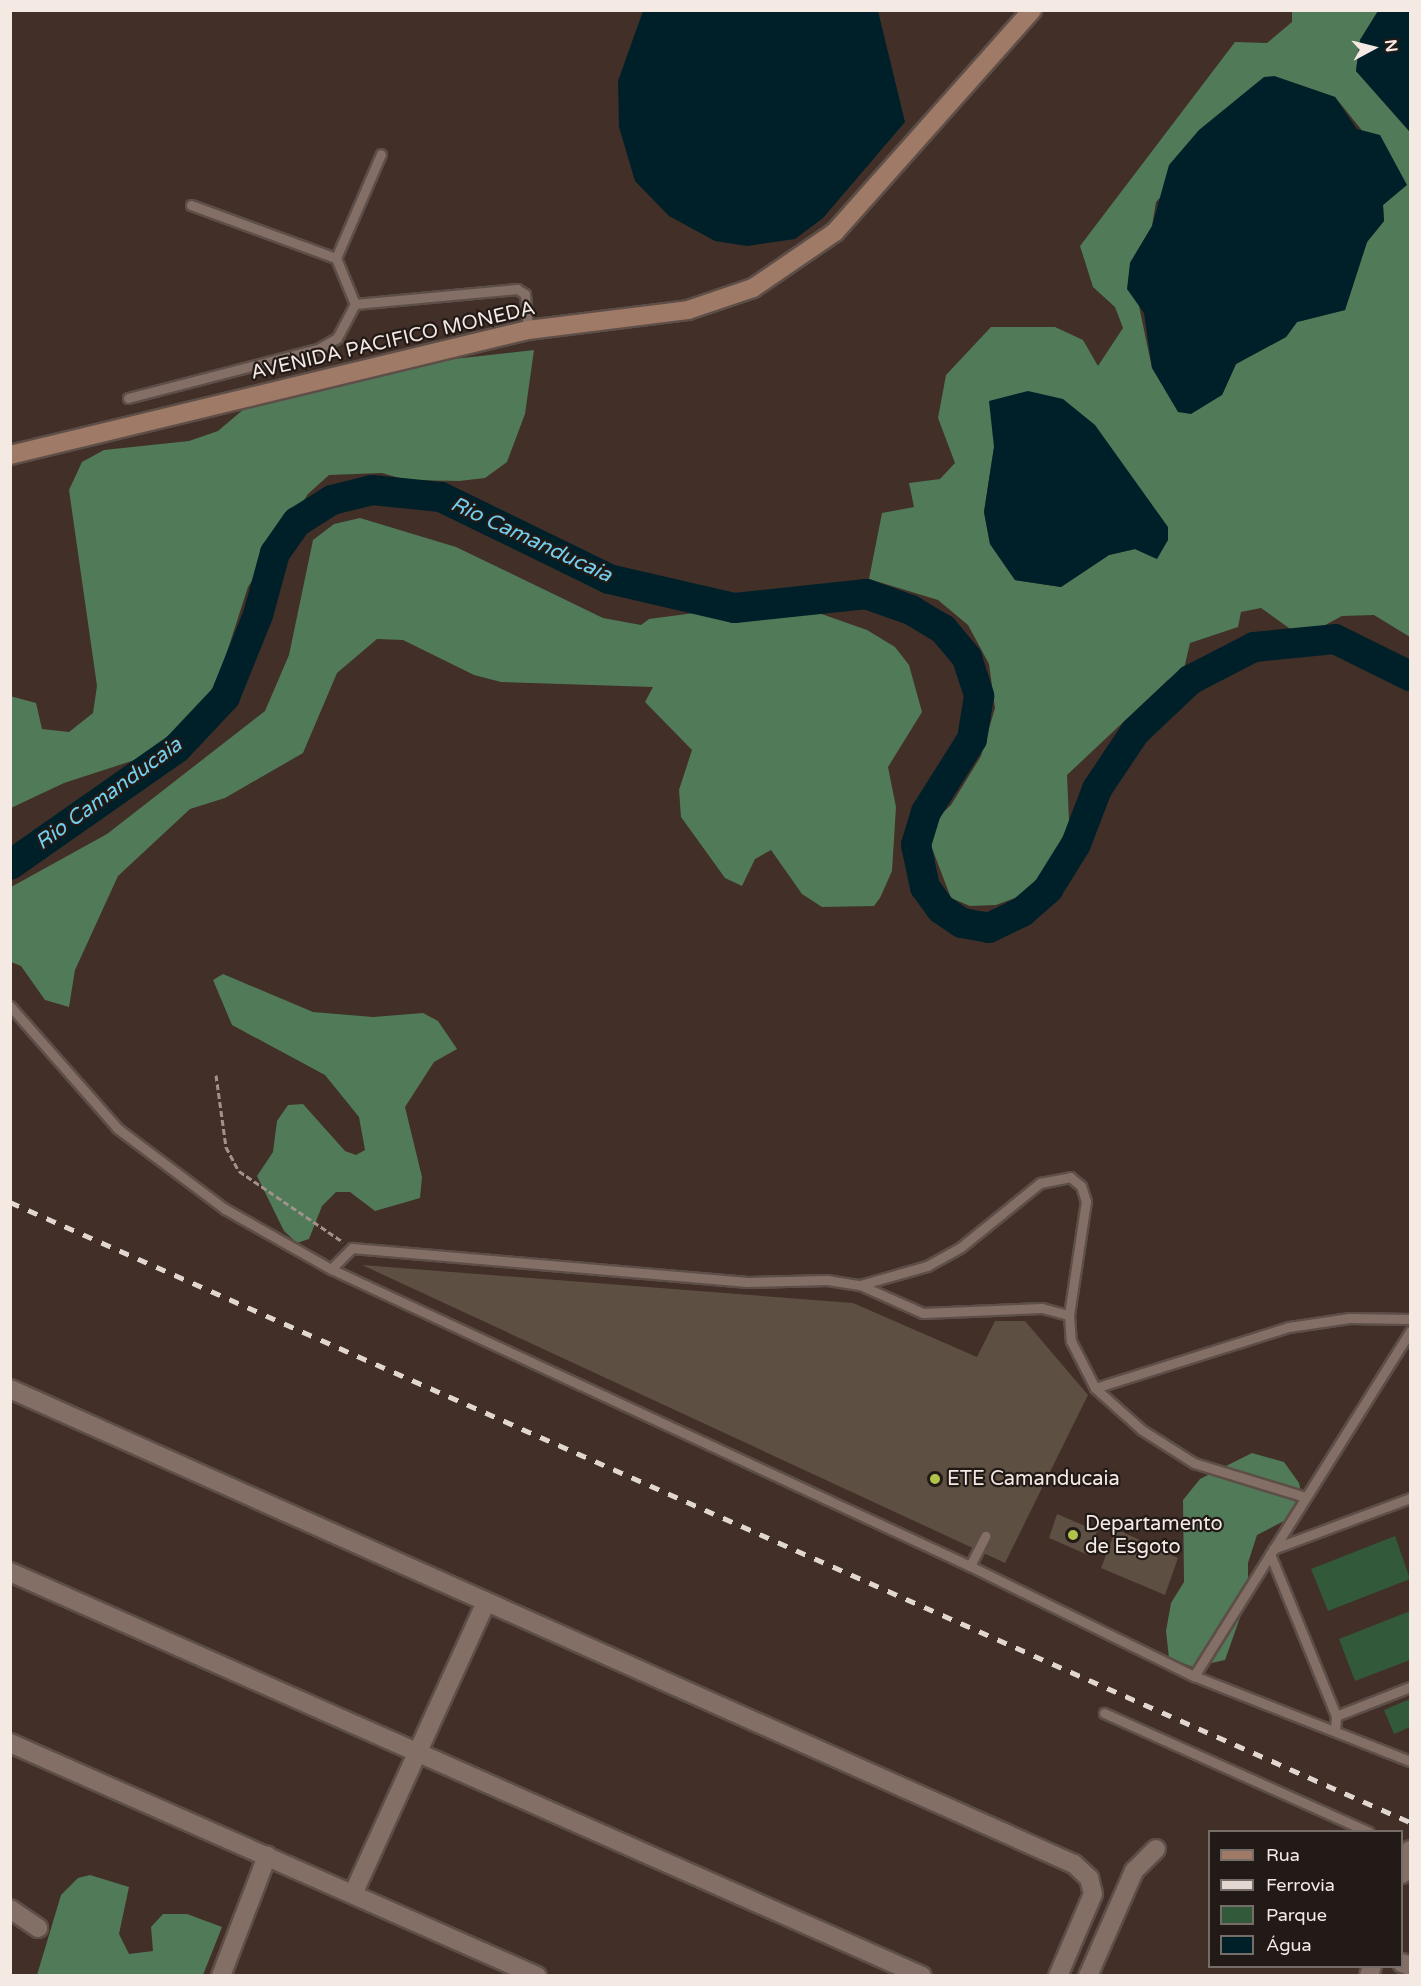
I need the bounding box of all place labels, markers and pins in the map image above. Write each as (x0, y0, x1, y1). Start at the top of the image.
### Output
place label: ETE Camanducaia (947, 1467, 1120, 1491)
marker: ETE Camanducaia (928, 1472, 942, 1486)
place label: Departamento de Esgoto (1085, 1512, 1223, 1559)
marker: Departamento de Esgoto (1066, 1528, 1080, 1542)

